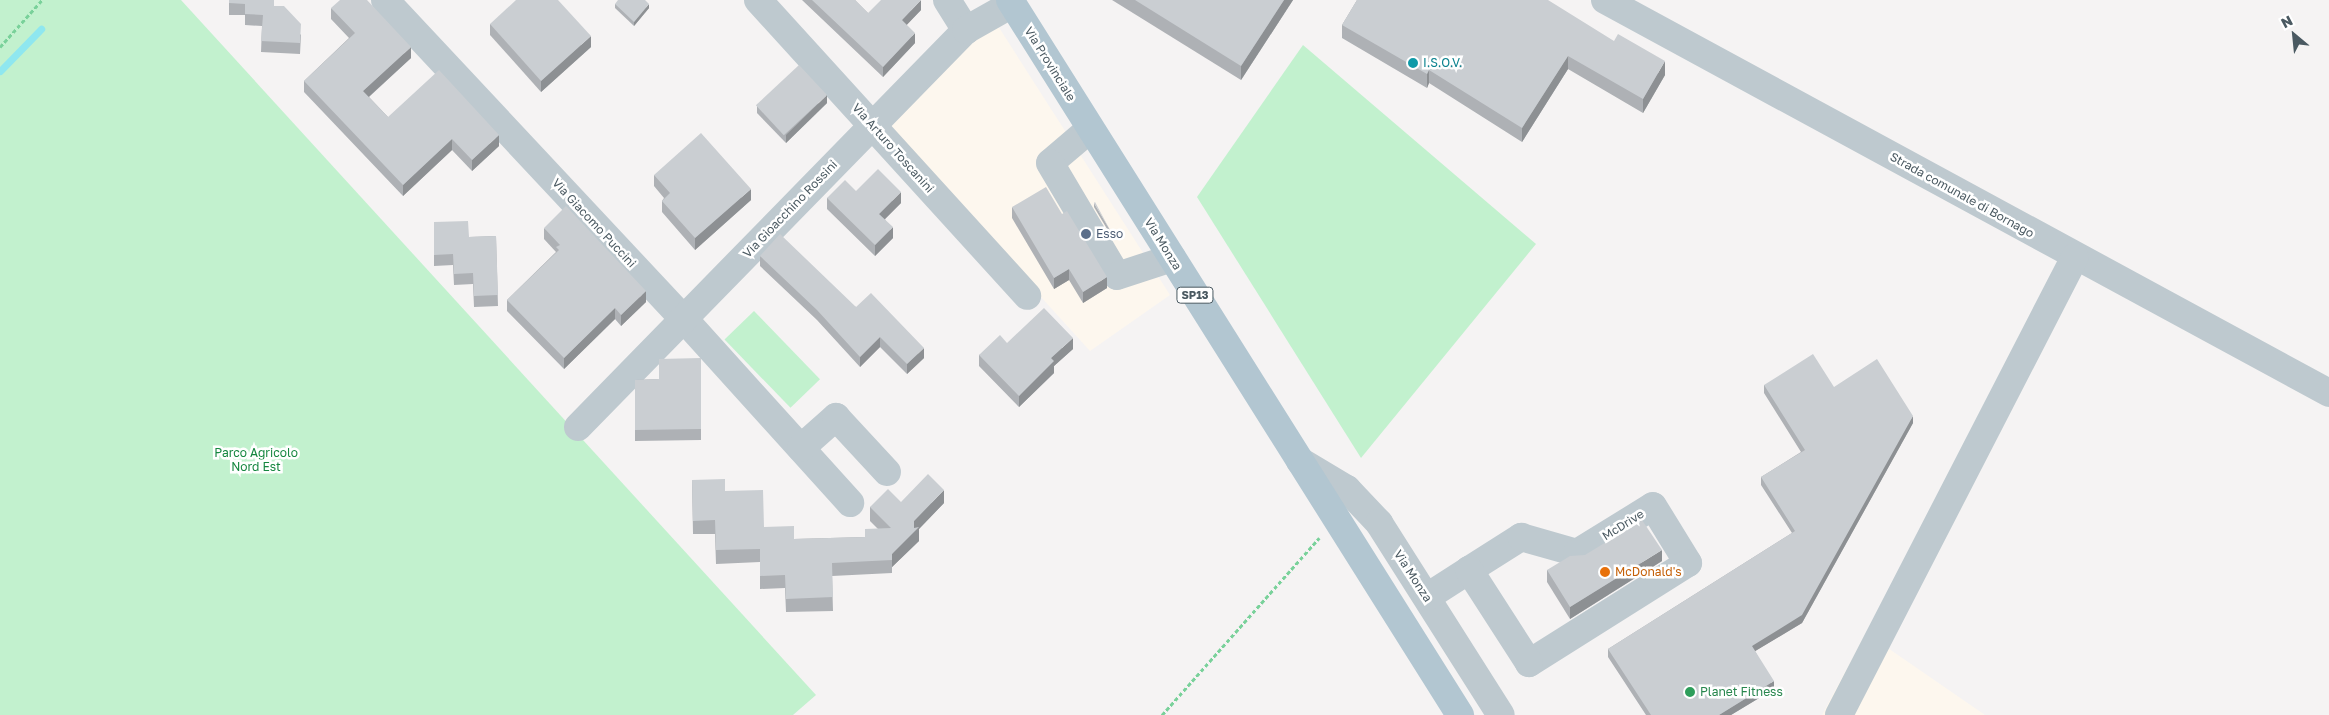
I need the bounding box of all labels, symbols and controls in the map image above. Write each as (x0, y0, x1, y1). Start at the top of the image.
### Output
north arrow (2269, 10, 2319, 60)
text: N (2278, 11, 2295, 31)
street label: Via Provinciale (1021, 24, 1079, 104)
place label: I.S.O.V. (1423, 56, 1462, 70)
marker: I.S.O.V. (1407, 57, 1419, 69)
street label: Via Arturo Toscanini (849, 100, 937, 196)
street label: Strada comunale di Bornago (1887, 149, 2037, 241)
street label: Via Gioacchino Rossini (740, 157, 840, 261)
street label: Via Giacomo Puccini (549, 176, 639, 270)
street label: Via Monza (1141, 215, 1185, 273)
place label: Esso (1096, 227, 1123, 241)
marker: Esso (1080, 228, 1092, 240)
road number: SP13 (1176, 286, 1214, 304)
park label: Parco Agricolo Nord Est (214, 446, 298, 474)
street label: McDrive (1599, 507, 1647, 543)
street label: Via Monza (1391, 547, 1435, 605)
place label: McDonald's (1615, 565, 1682, 579)
marker: McDonald's (1599, 566, 1611, 578)
place label: Planet Fitness (1700, 685, 1783, 699)
marker: Planet Fitness (1684, 686, 1696, 698)

